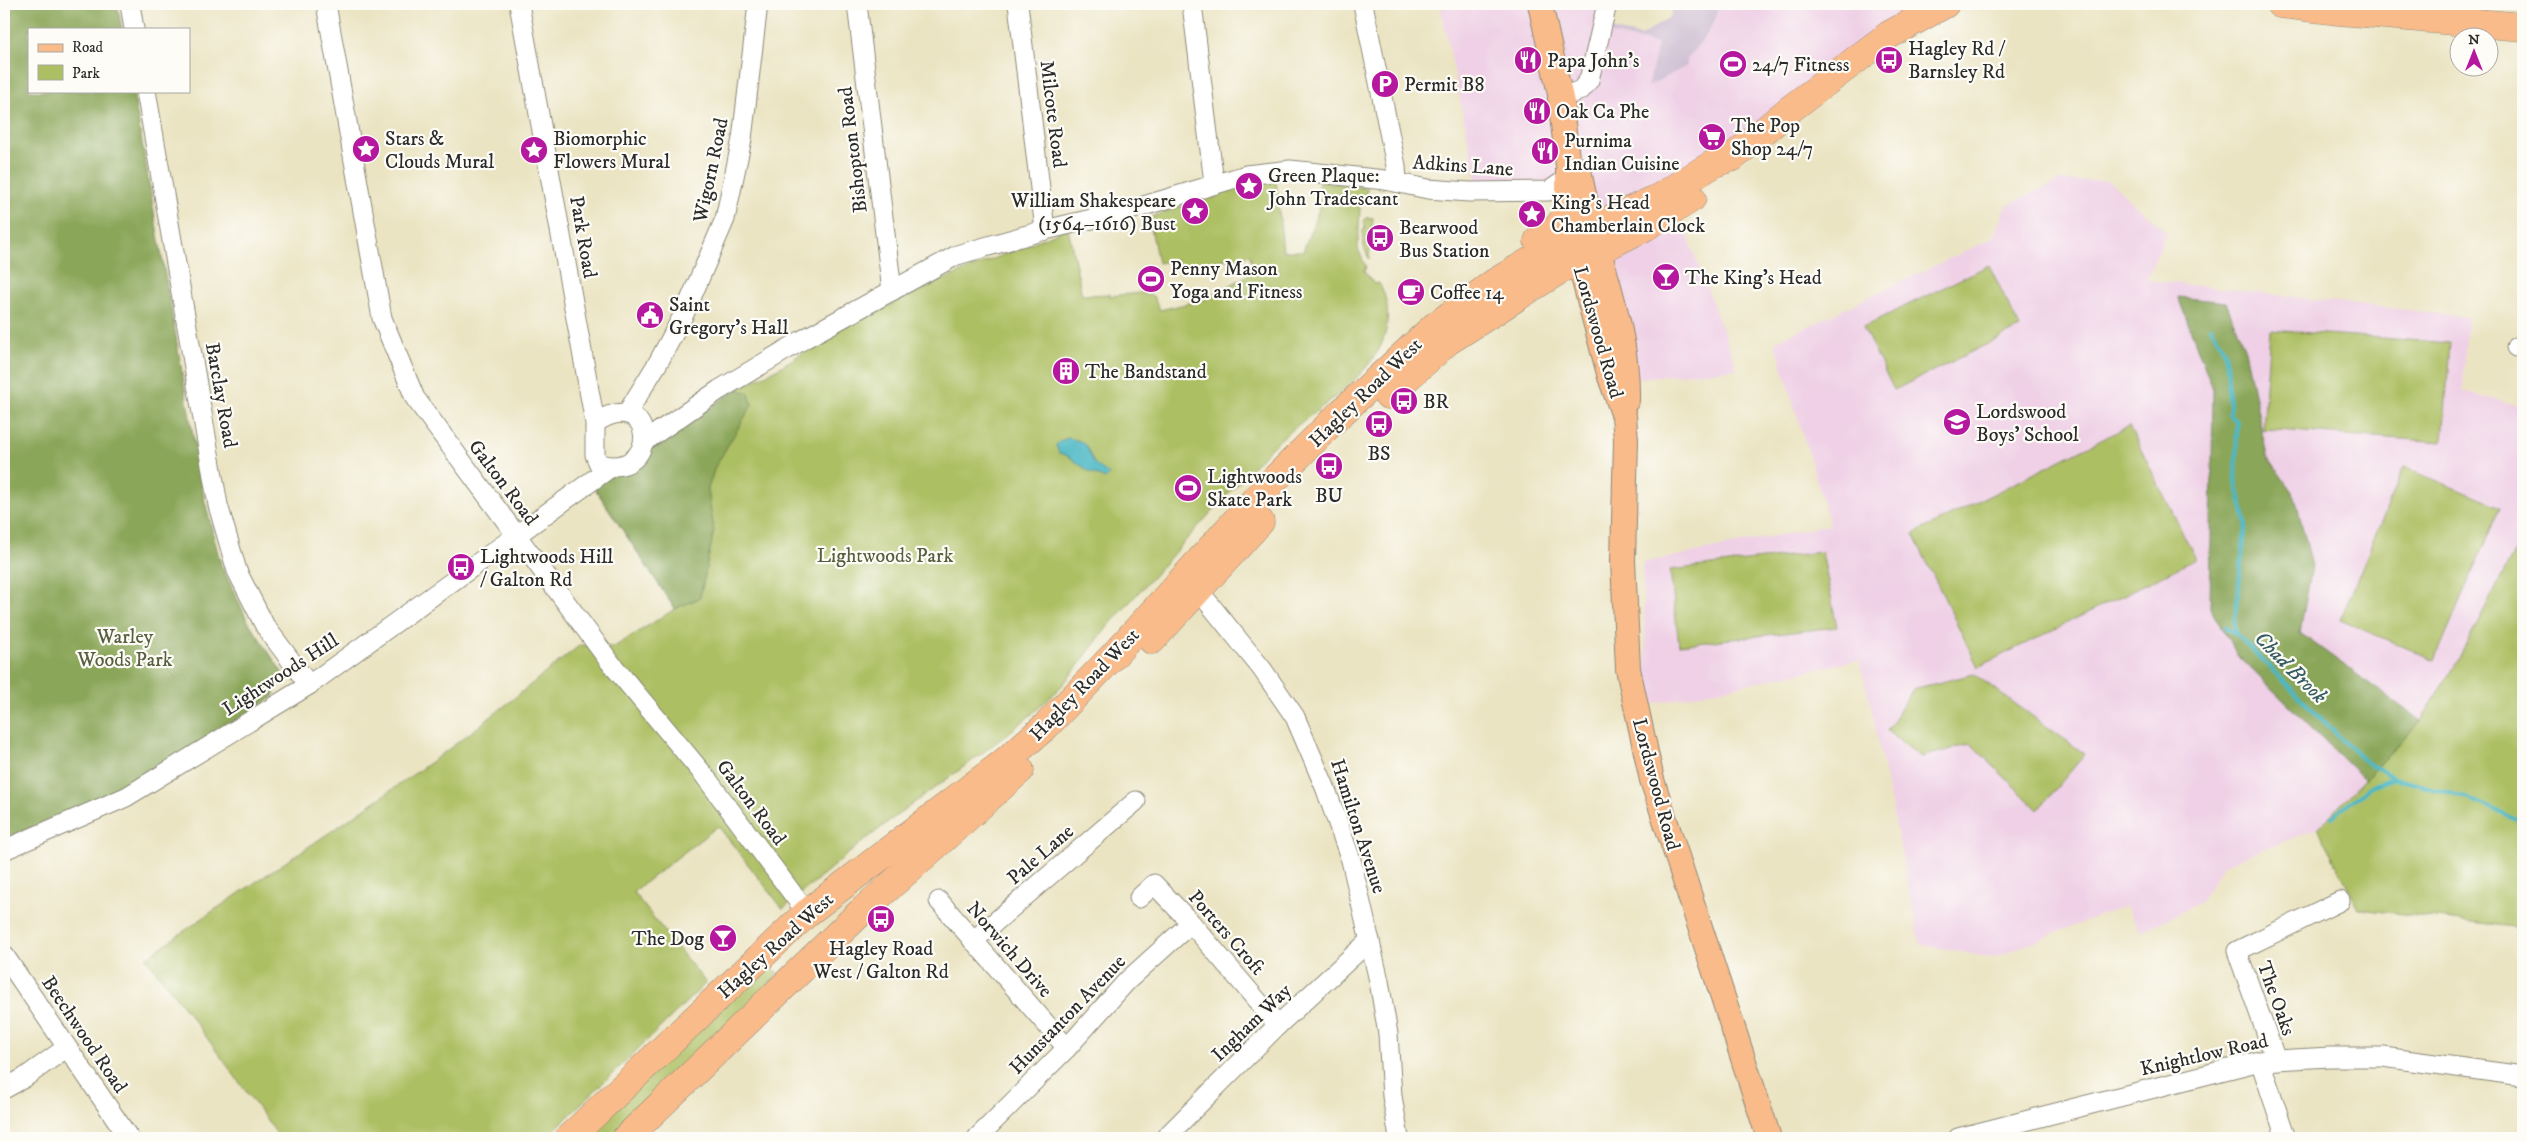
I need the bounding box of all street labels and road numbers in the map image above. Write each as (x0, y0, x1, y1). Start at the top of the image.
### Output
street label: Milcote Road (1034, 59, 1072, 169)
street label: Bishopton Road (833, 85, 874, 214)
street label: Wigorn Road (688, 116, 735, 226)
street label: Adkins Lane (1412, 151, 1514, 182)
street label: Park Road (563, 194, 602, 280)
street label: Lordswood Road (1567, 264, 1628, 401)
street label: Hagley Road West (1304, 333, 1428, 453)
street label: Barclay Road (199, 341, 242, 450)
street label: Galton Road (463, 435, 543, 531)
street label: Hagley Road West (1025, 623, 1145, 747)
street label: Lightwoods Hill (218, 629, 343, 722)
street label: Lordswood Road (1626, 715, 1685, 853)
street label: Galton Road (711, 755, 791, 851)
street label: Hamilton Avenue (1324, 756, 1391, 897)
street label: Pale Lane (1003, 819, 1079, 891)
street label: Porters Croft (1182, 885, 1270, 981)
street label: Hagley Road West (713, 887, 839, 1005)
street label: Norwich Drive (960, 897, 1057, 1003)
street label: Hunstanton Avenue (1005, 950, 1132, 1080)
street label: The Oaks (2251, 958, 2301, 1039)
street label: Beechwood Road (35, 971, 132, 1098)
street label: Ingham Way (1207, 978, 1298, 1067)
street label: Knightlow Road (2138, 1029, 2271, 1082)

